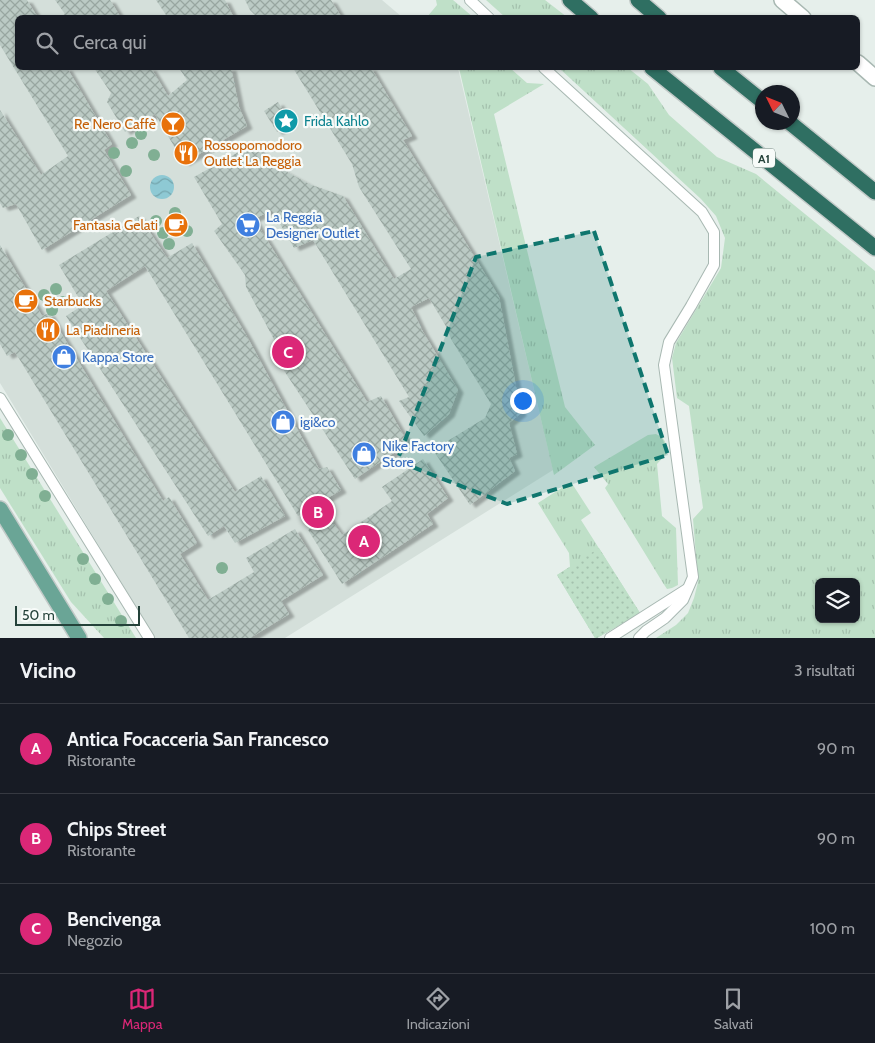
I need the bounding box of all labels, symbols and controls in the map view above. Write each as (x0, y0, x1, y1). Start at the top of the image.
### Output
search box (15, 15, 860, 70)
icon: search (33, 29, 61, 57)
text: Cerca qui (73, 31, 147, 54)
north arrow (755, 85, 800, 130)
place icon: Frida Kahlo (273, 108, 299, 134)
bar icon: Re Nero Caffè (160, 111, 186, 137)
place label: Frida Kahlo (304, 112, 369, 130)
place label: Re Nero Caffè (74, 115, 156, 133)
place label: Rossopomodoro Outlet La Reggia (204, 136, 302, 170)
restaurant icon: Rossopomodoro Outlet La Reggia (173, 140, 199, 166)
road number: A1 (753, 148, 775, 168)
place label: La Reggia Designer Outlet (266, 208, 360, 242)
cafe icon: Fantasia Gelati (163, 212, 189, 238)
supermarket icon: La Reggia Designer Outlet (235, 212, 261, 238)
place label: Fantasia Gelati (73, 216, 158, 234)
cafe icon: Starbucks (13, 288, 39, 314)
place label: Starbucks (44, 292, 102, 310)
restaurant icon: La Piadineria (35, 317, 61, 343)
place label: La Piadineria (66, 321, 141, 339)
pin: C (272, 333, 304, 371)
shop icon: Kappa Store (51, 344, 77, 370)
place label: Kappa Store (82, 348, 154, 366)
your location (510, 388, 536, 414)
shop icon: igi&co (270, 409, 296, 435)
place label: igi&co (300, 413, 336, 431)
place label: Nike Factory Store (382, 437, 454, 471)
shop icon: Nike Factory Store (351, 441, 377, 467)
pin: B (302, 493, 334, 531)
pin: A (348, 522, 380, 560)
map controls (815, 578, 860, 623)
button: layers (815, 578, 860, 623)
scale bar (15, 603, 140, 626)
text: 50 m (22, 606, 55, 624)
text: Vicino (20, 658, 76, 683)
text: 3 risultati (794, 661, 855, 680)
text: Antica Focacceria San Francesco (67, 728, 329, 751)
text: A (31, 739, 41, 758)
text: 90 m (817, 739, 855, 758)
text: Ristorante (67, 751, 136, 770)
text: Chips Street (67, 818, 166, 841)
text: B (31, 829, 41, 848)
text: 90 m (817, 829, 855, 848)
text: Ristorante (67, 841, 136, 860)
text: Bencivenga (67, 908, 161, 931)
text: C (31, 919, 41, 938)
text: 100 m (810, 919, 855, 938)
text: Negozio (67, 931, 123, 950)
tab: Mappa (122, 985, 162, 1033)
tab: Indicazioni (406, 985, 470, 1033)
tab: Salvati (714, 985, 753, 1033)

